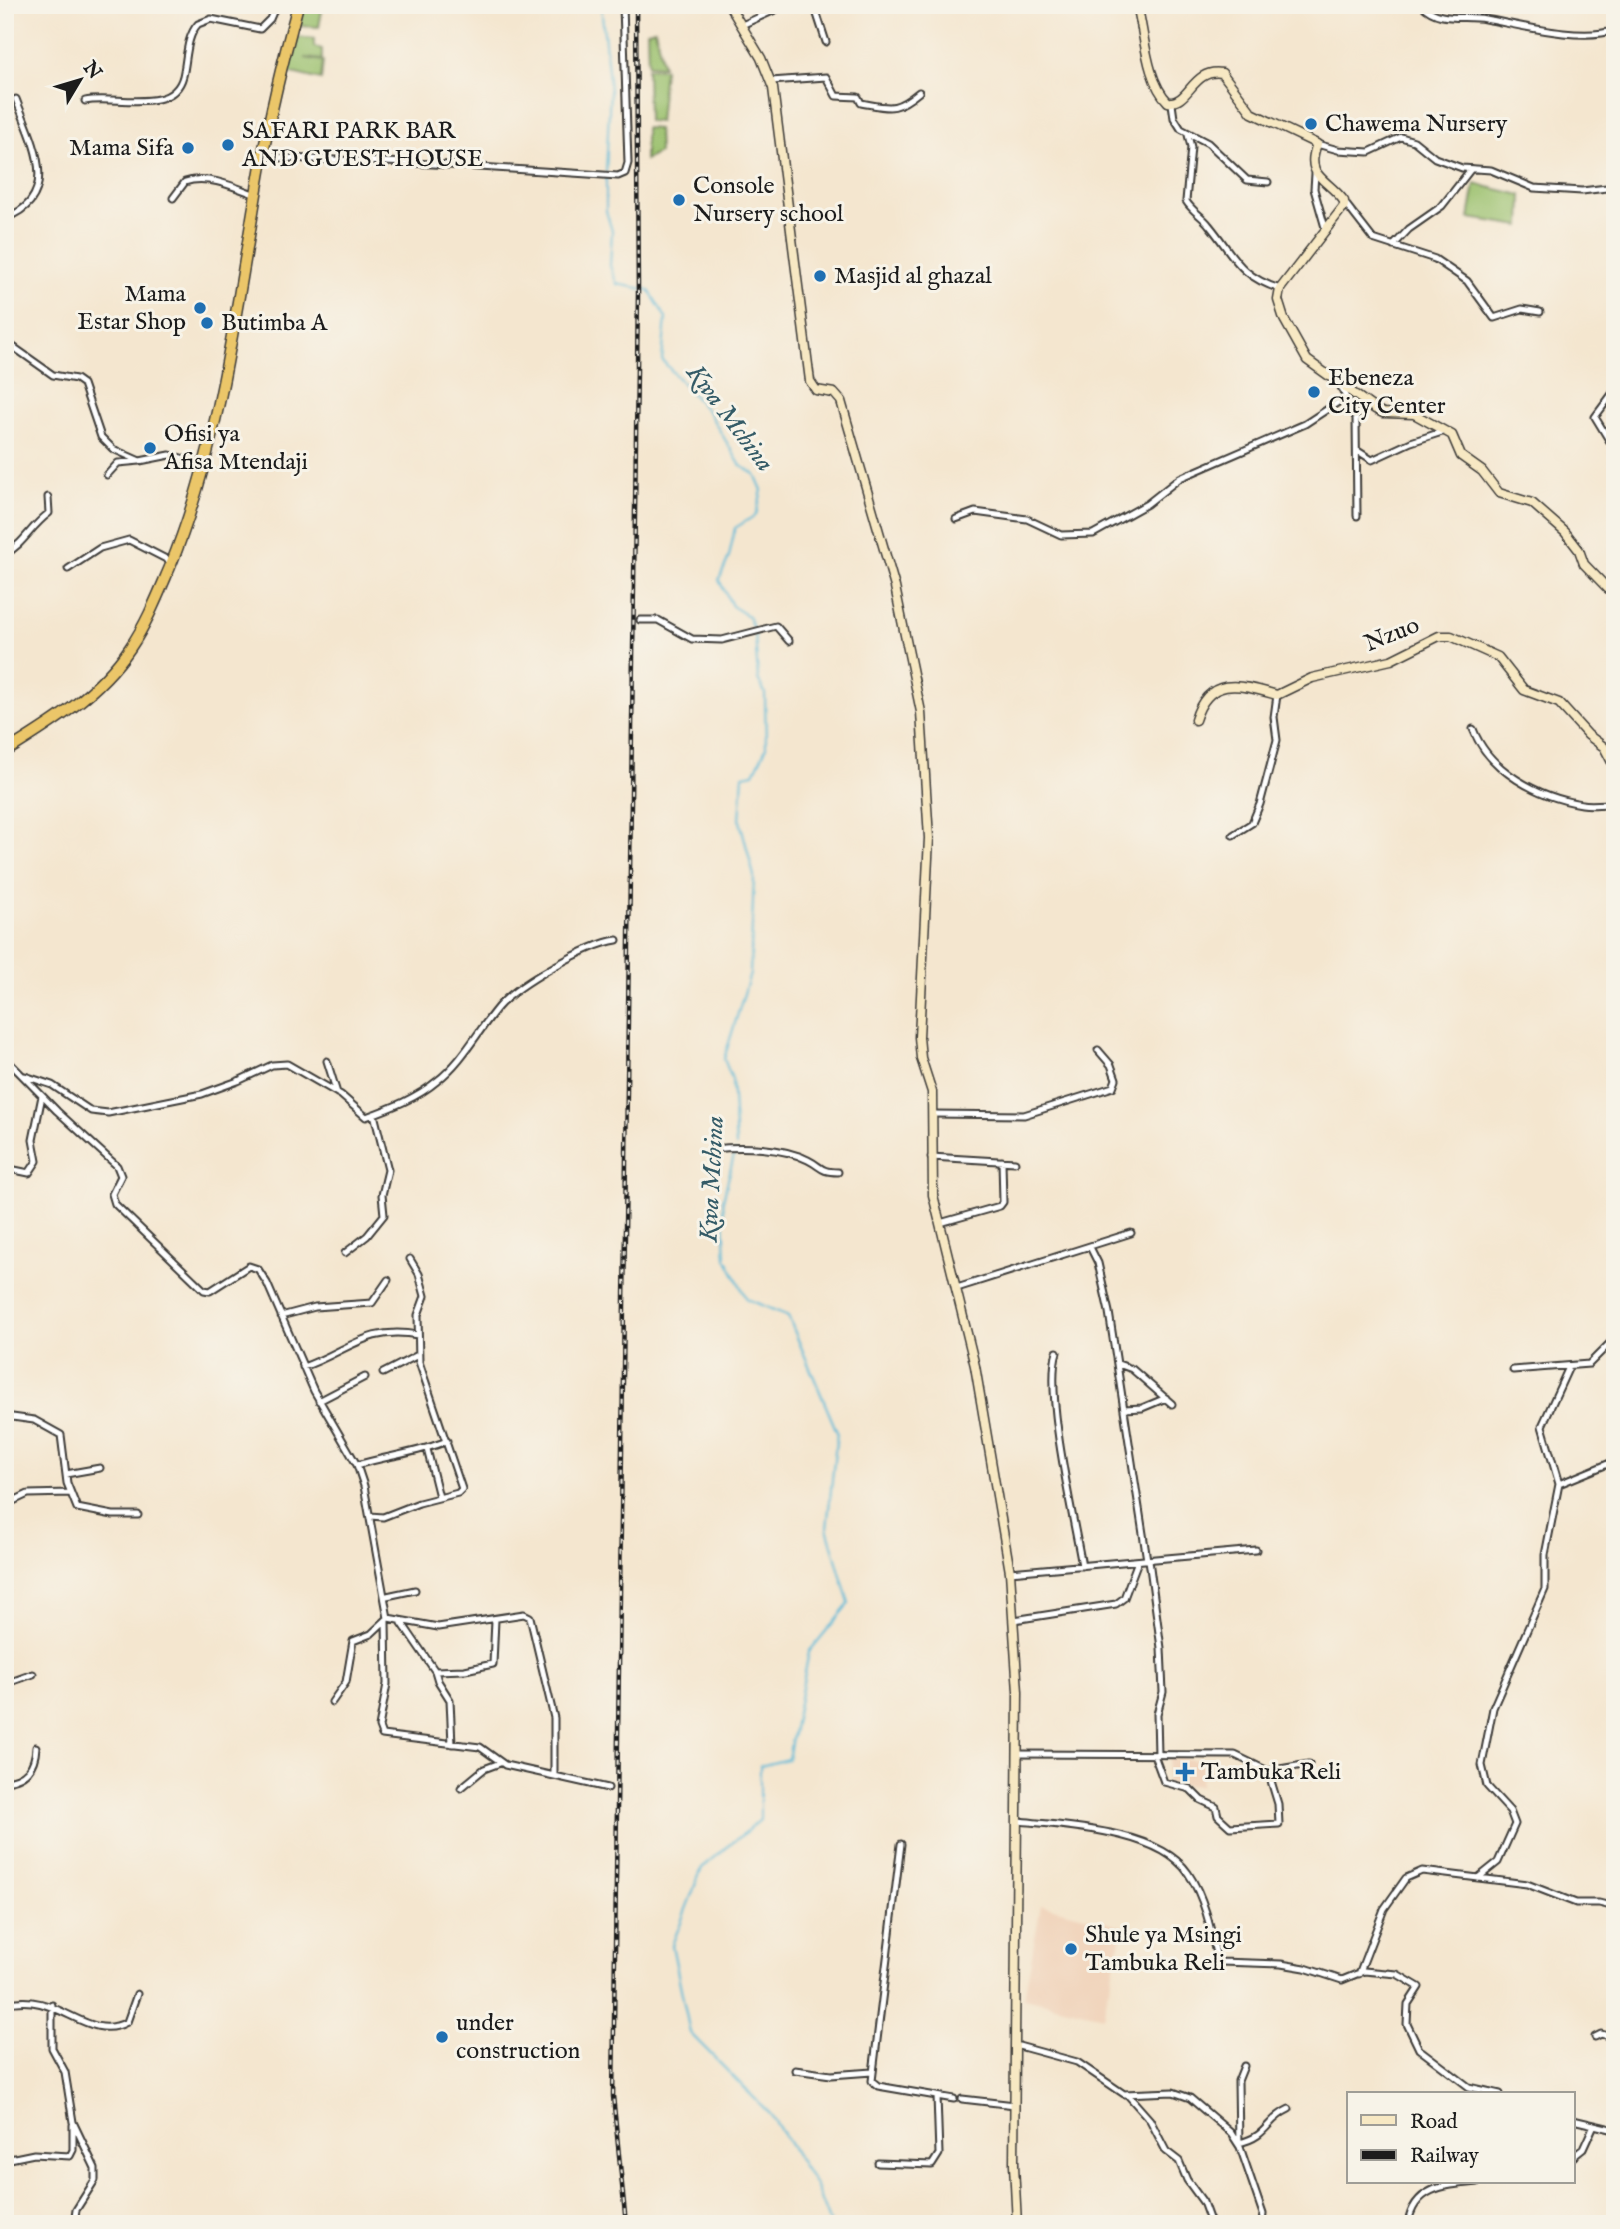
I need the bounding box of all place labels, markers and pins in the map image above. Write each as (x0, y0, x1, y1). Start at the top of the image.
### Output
place label: Chawema Nursery (1325, 109, 1507, 140)
place label: SAFARI PARK BAR AND GUEST HOUSE (241, 116, 483, 175)
marker: Chawema Nursery (1303, 116, 1319, 132)
place label: Mama Sifa (69, 133, 175, 164)
marker: SAFARI PARK BAR AND GUEST HOUSE (220, 137, 236, 153)
marker: Mama Sifa (180, 140, 196, 156)
place label: Console Nursery school (693, 171, 844, 230)
marker: Console Nursery school (671, 192, 687, 208)
place label: Masjid al ghazal (834, 261, 992, 292)
marker: Masjid al ghazal (812, 268, 828, 284)
place label: Mama Estar Shop (77, 279, 187, 338)
marker: Mama Estar Shop (192, 300, 208, 316)
place label: Butimba A (221, 308, 328, 339)
marker: Butimba A (199, 315, 215, 331)
place label: Ebeneza City Center (1328, 363, 1446, 422)
marker: Ebeneza City Center (1306, 384, 1322, 400)
place label: Ofisi ya Afisa Mtendaji (163, 419, 308, 478)
marker: Ofisi ya Afisa Mtendaji (142, 440, 158, 456)
place label: Tambuka Reli (1201, 1757, 1341, 1788)
marker: Tambuka Reli (1175, 1762, 1195, 1782)
place label: Shule ya Msingi Tambuka Reli (1085, 1920, 1242, 1979)
marker: Shule ya Msingi Tambuka Reli (1063, 1941, 1079, 1957)
place label: under construction (456, 2008, 581, 2067)
marker: under construction (434, 2029, 450, 2045)

